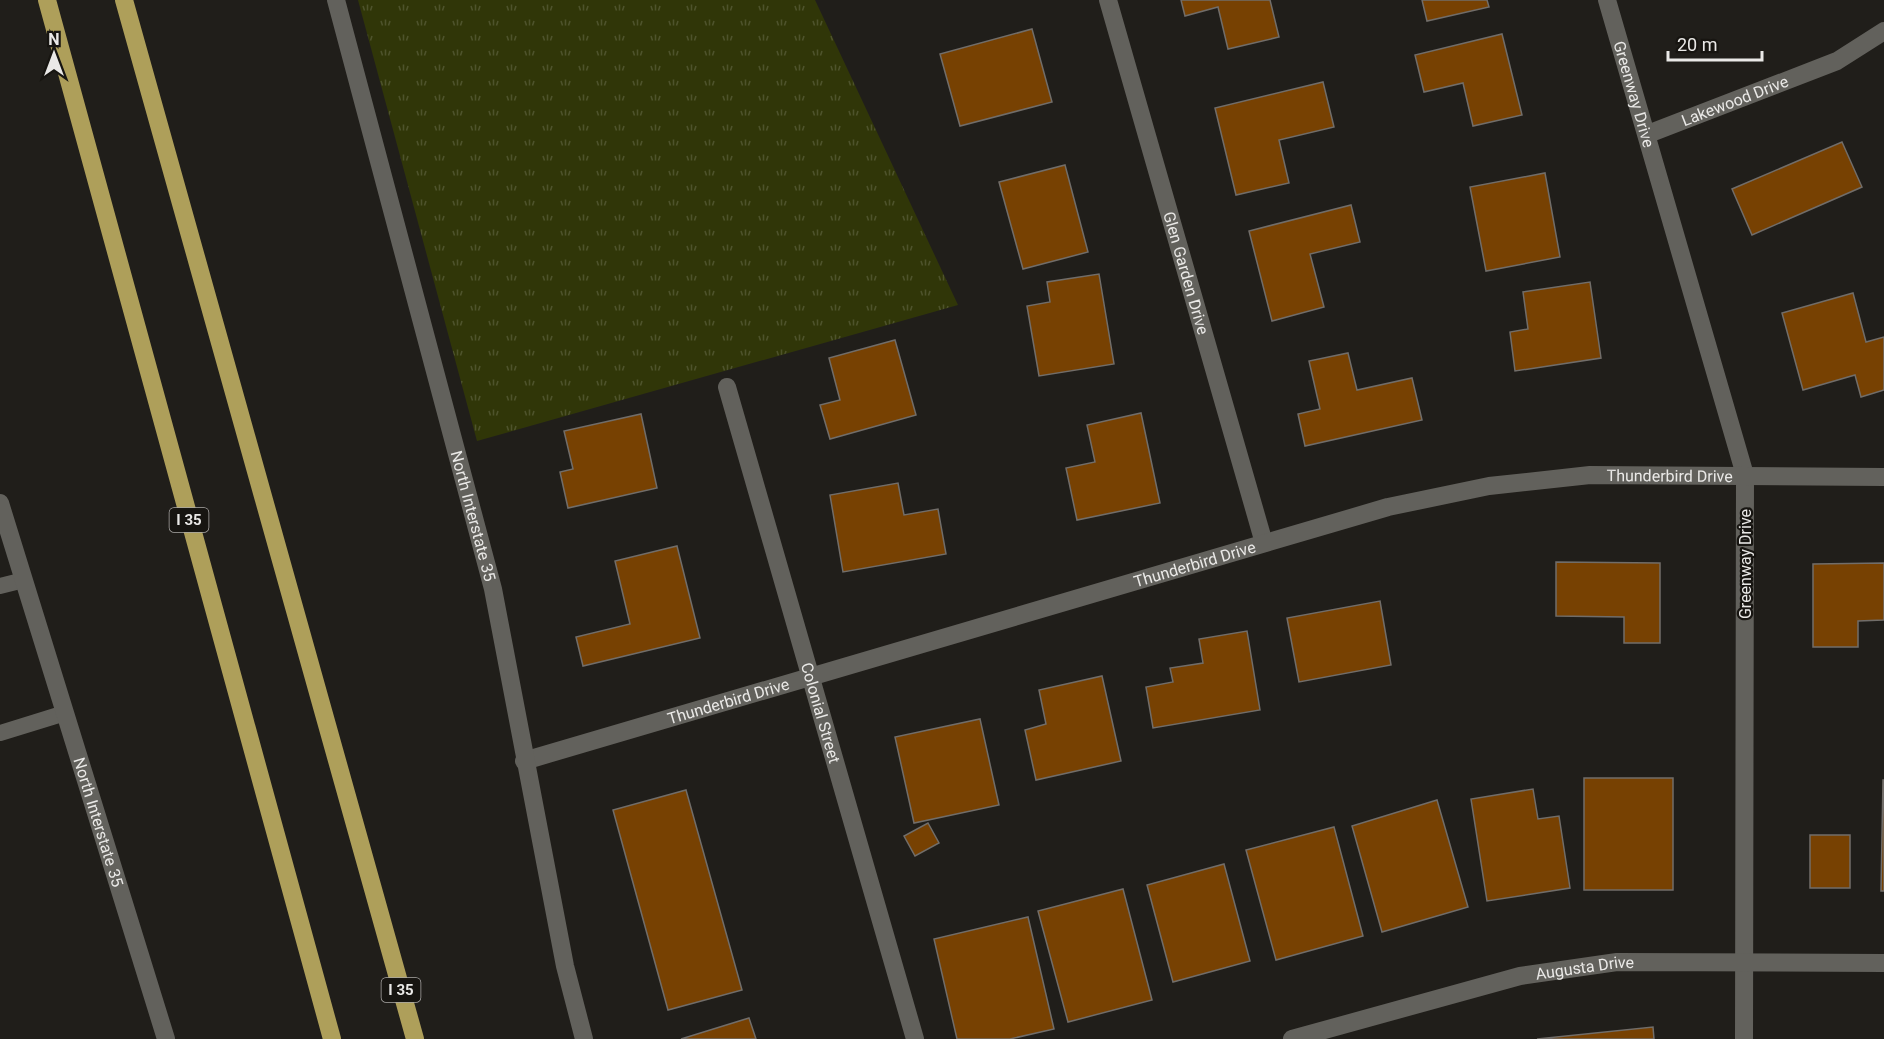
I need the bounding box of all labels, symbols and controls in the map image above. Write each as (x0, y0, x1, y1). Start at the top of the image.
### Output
north arrow (24, 24, 84, 84)
scale bar (1668, 24, 1762, 62)
text: N (48, 30, 60, 49)
text: 20 m (1677, 34, 1717, 55)
street label: Greenway Drive (1610, 39, 1659, 150)
street label: Lakewood Drive (1679, 71, 1791, 130)
street label: Glen Garden Drive (1160, 209, 1213, 337)
street label: North Interstate 35 (447, 449, 500, 583)
street label: Thunderbird Drive (1607, 466, 1733, 485)
road number: I 35 (170, 508, 208, 532)
street label: Greenway Drive (1736, 509, 1755, 619)
street label: Thunderbird Drive (1131, 537, 1258, 591)
street label: Colonial Street (797, 660, 844, 765)
street label: Thunderbird Drive (665, 674, 792, 728)
street label: North Interstate 35 (70, 755, 128, 889)
street label: Augusta Drive (1534, 952, 1634, 983)
road number: I 35 (382, 978, 420, 1002)

